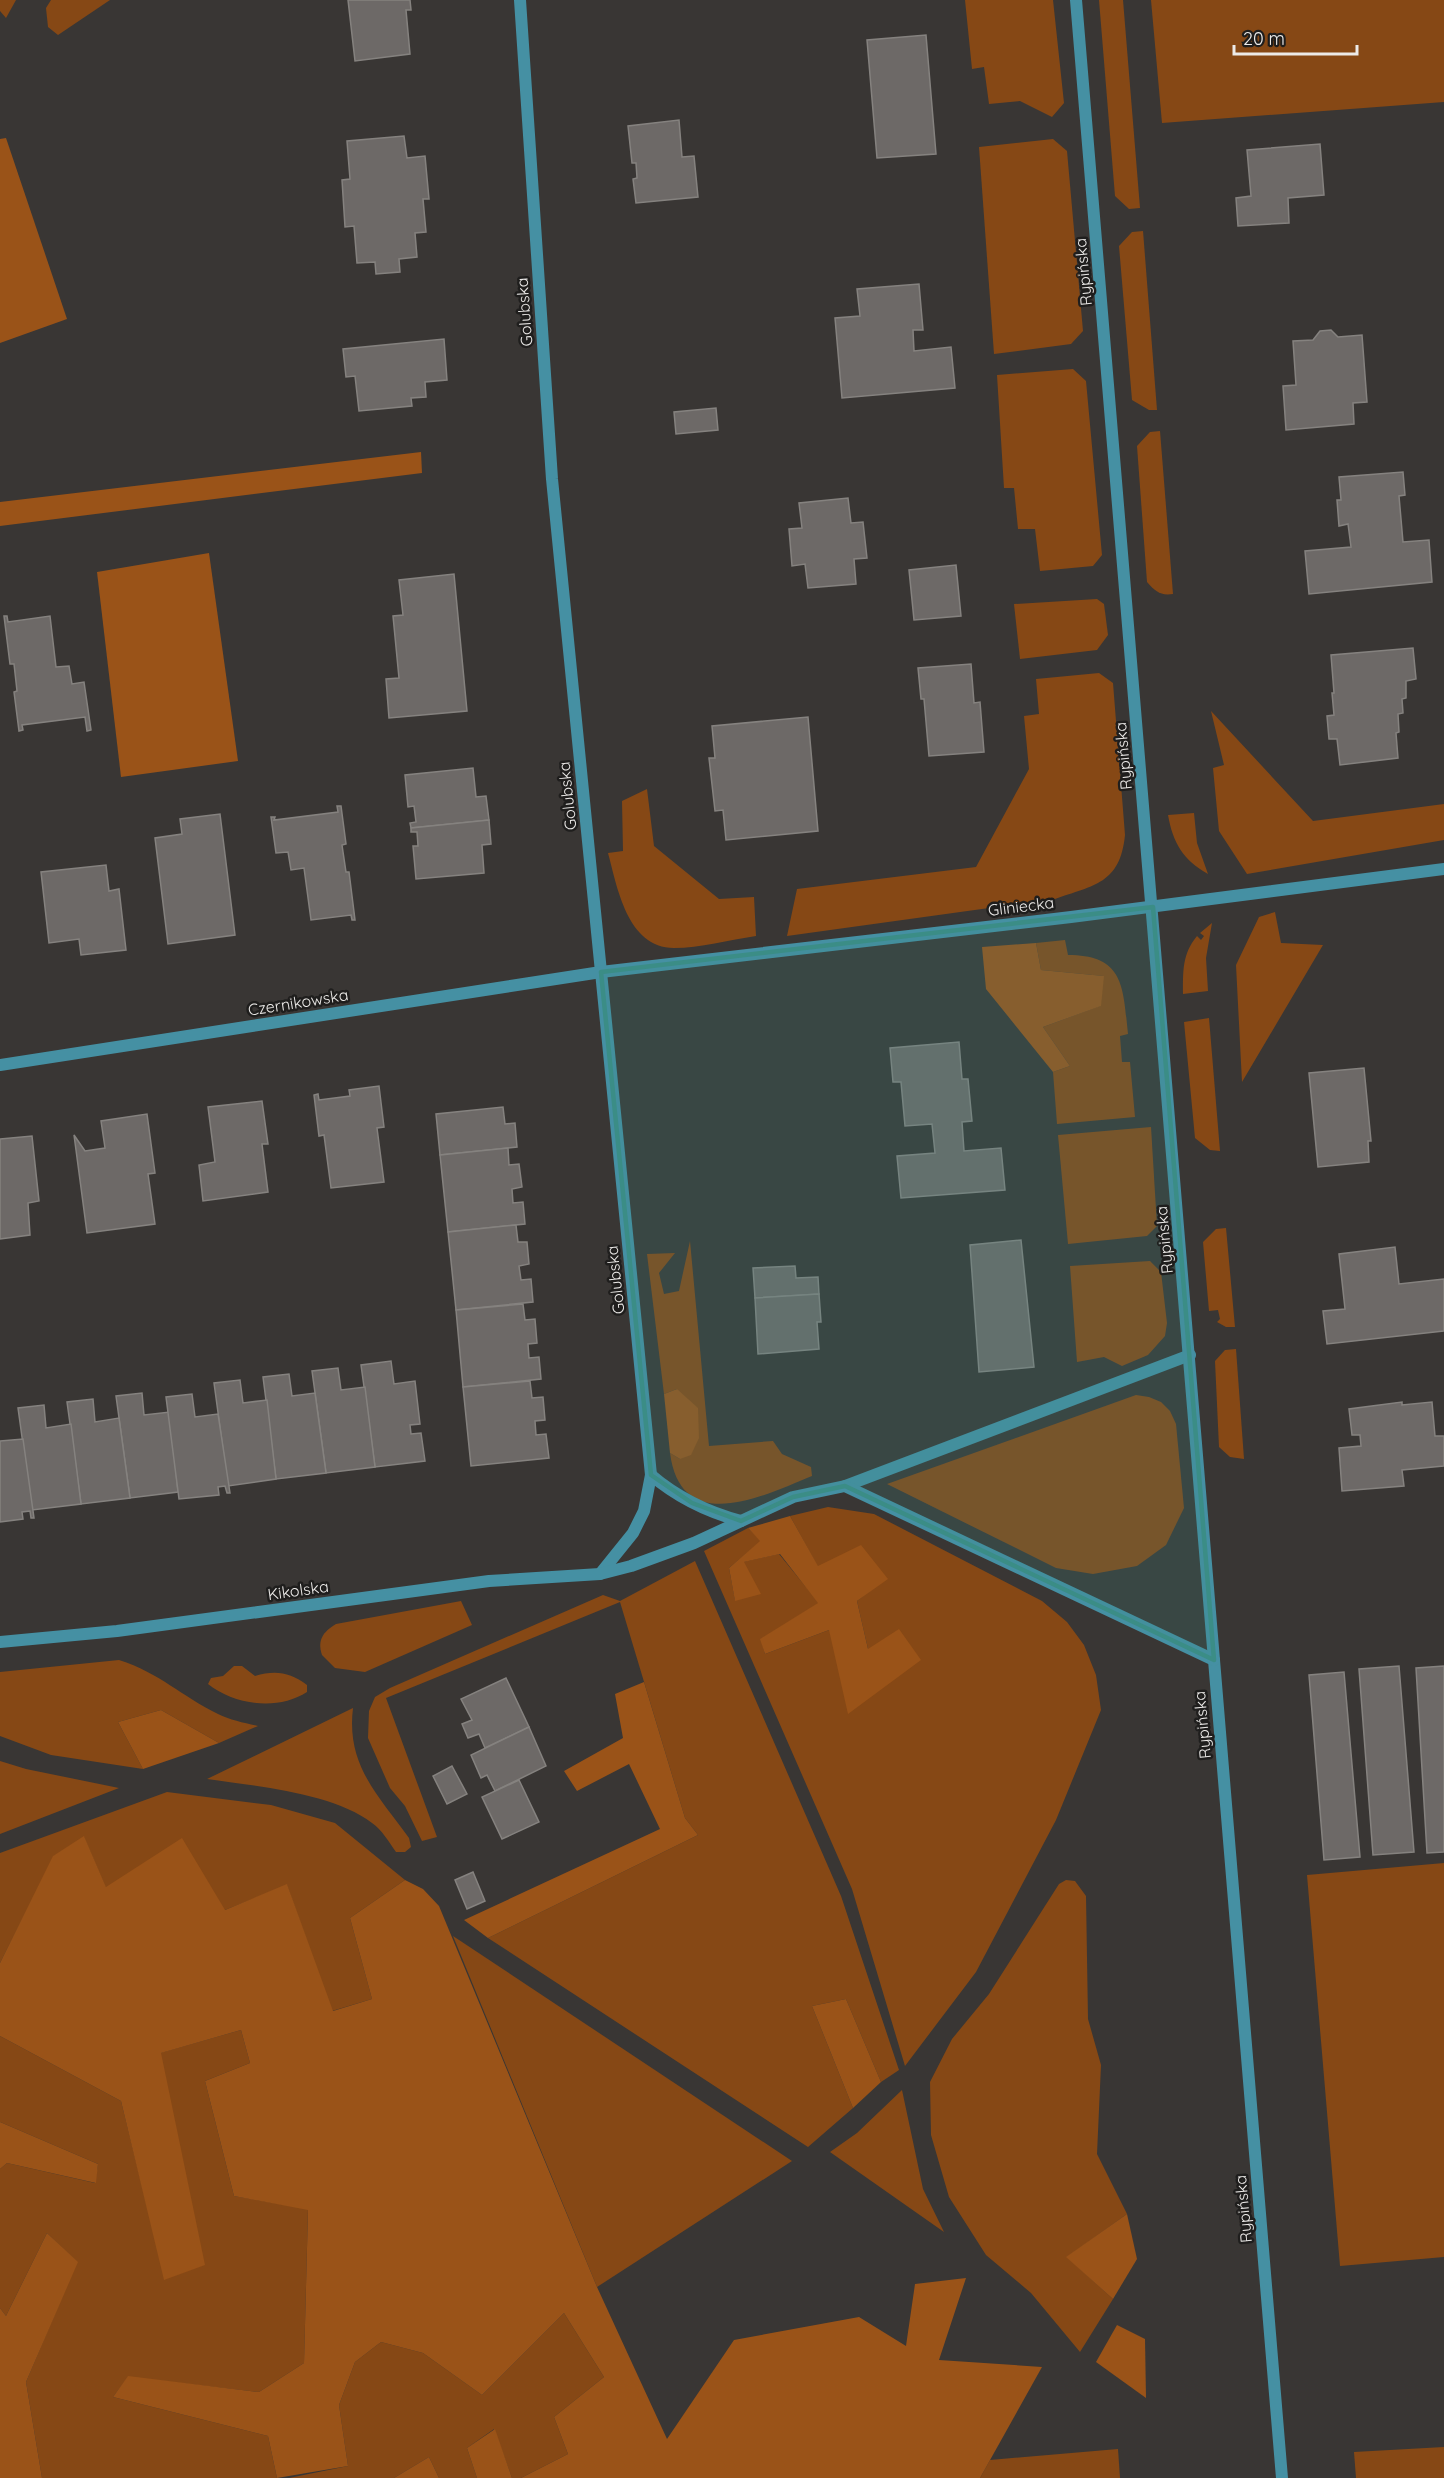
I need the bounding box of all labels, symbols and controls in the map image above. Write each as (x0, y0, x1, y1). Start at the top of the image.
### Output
scale bar (1234, 18, 1357, 56)
text: 20 m (1243, 27, 1285, 50)
street label: Rypińska (1070, 237, 1096, 307)
street label: Golubska (512, 277, 536, 347)
street label: Rypińska (1110, 721, 1136, 791)
street label: Golubska (553, 761, 581, 831)
street label: Gliniecka (987, 892, 1055, 920)
street label: Czernikowska (246, 984, 350, 1020)
street label: Rypińska (1151, 1205, 1177, 1275)
street label: Golubska (601, 1245, 629, 1315)
street label: Kikolska (266, 1576, 330, 1604)
street label: Rypińska (1189, 1690, 1215, 1760)
street label: Rypińska (1230, 2174, 1256, 2244)

